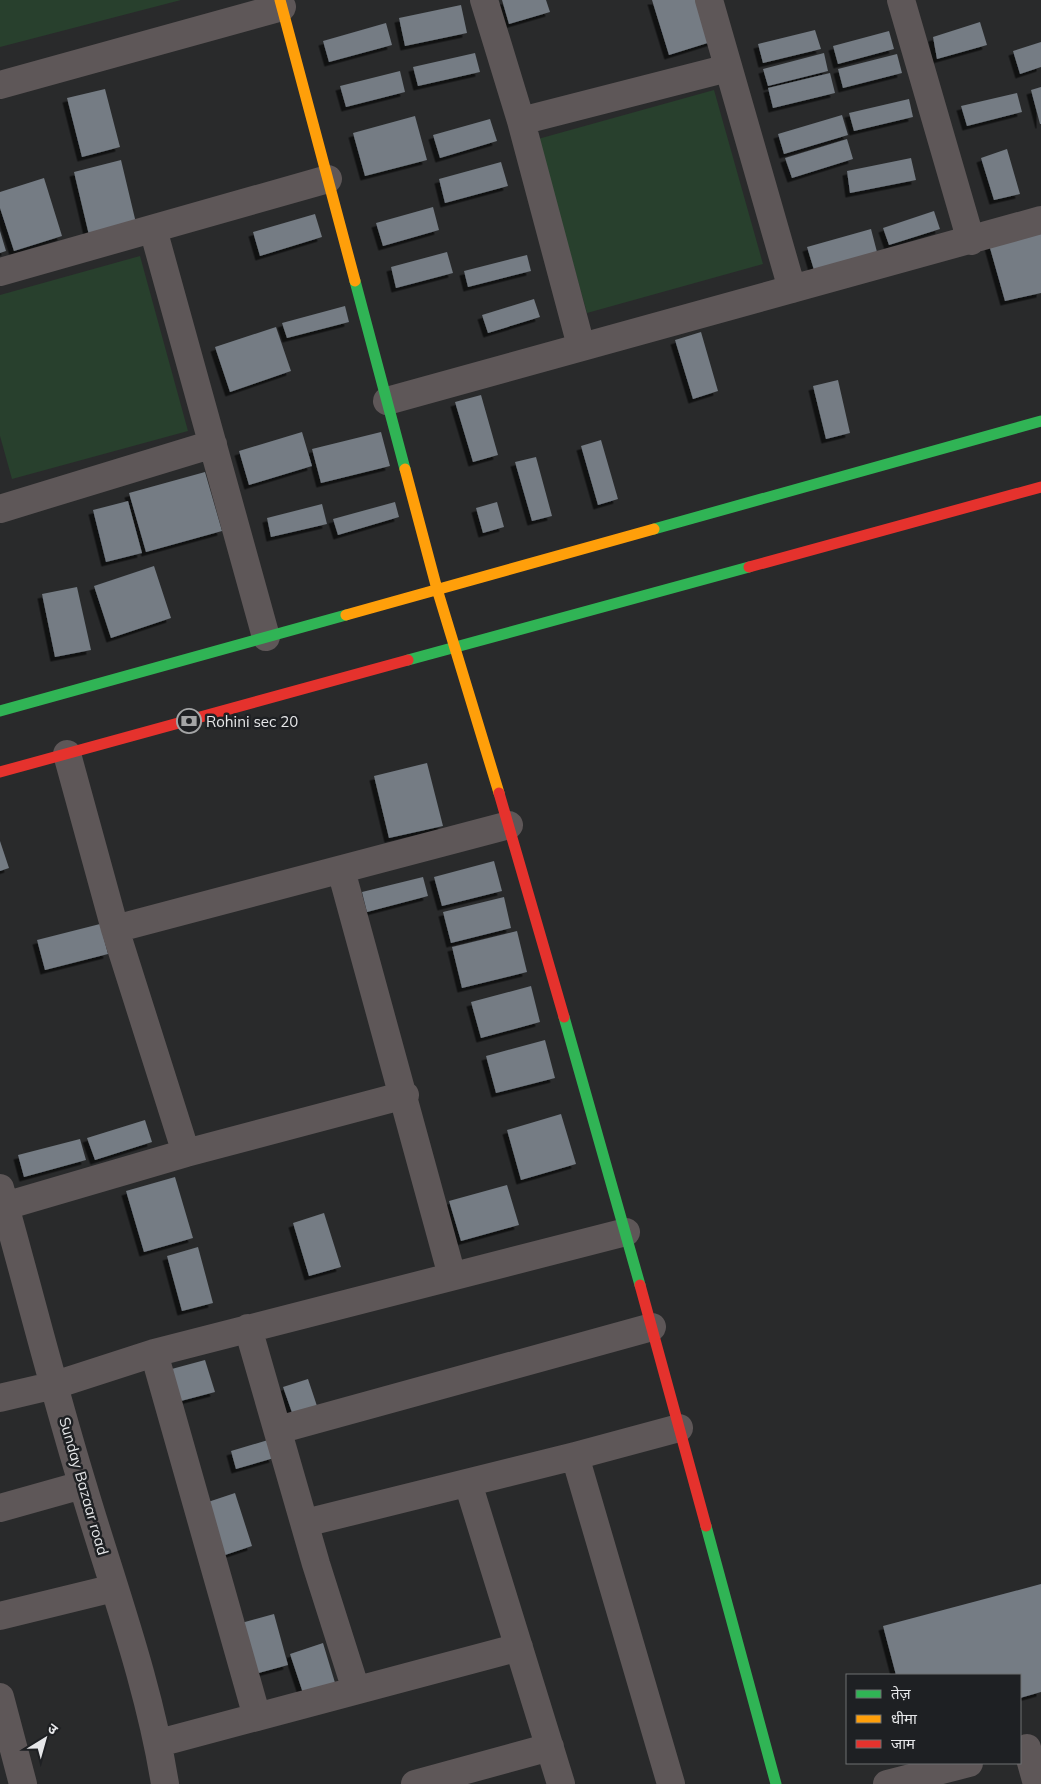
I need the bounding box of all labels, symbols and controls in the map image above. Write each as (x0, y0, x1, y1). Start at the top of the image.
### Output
bank icon: Rohini sec 20 (176, 708, 202, 734)
place label: Rohini sec 20 (206, 712, 298, 731)
street label: Sunday Bazaar road (55, 1415, 113, 1557)
legend (846, 1674, 1021, 1764)
text: तेज़ (891, 1684, 912, 1703)
text: धीमा (891, 1709, 918, 1728)
north arrow (20, 1714, 70, 1764)
text: उ (44, 1719, 62, 1739)
text: जाम (891, 1734, 916, 1753)

